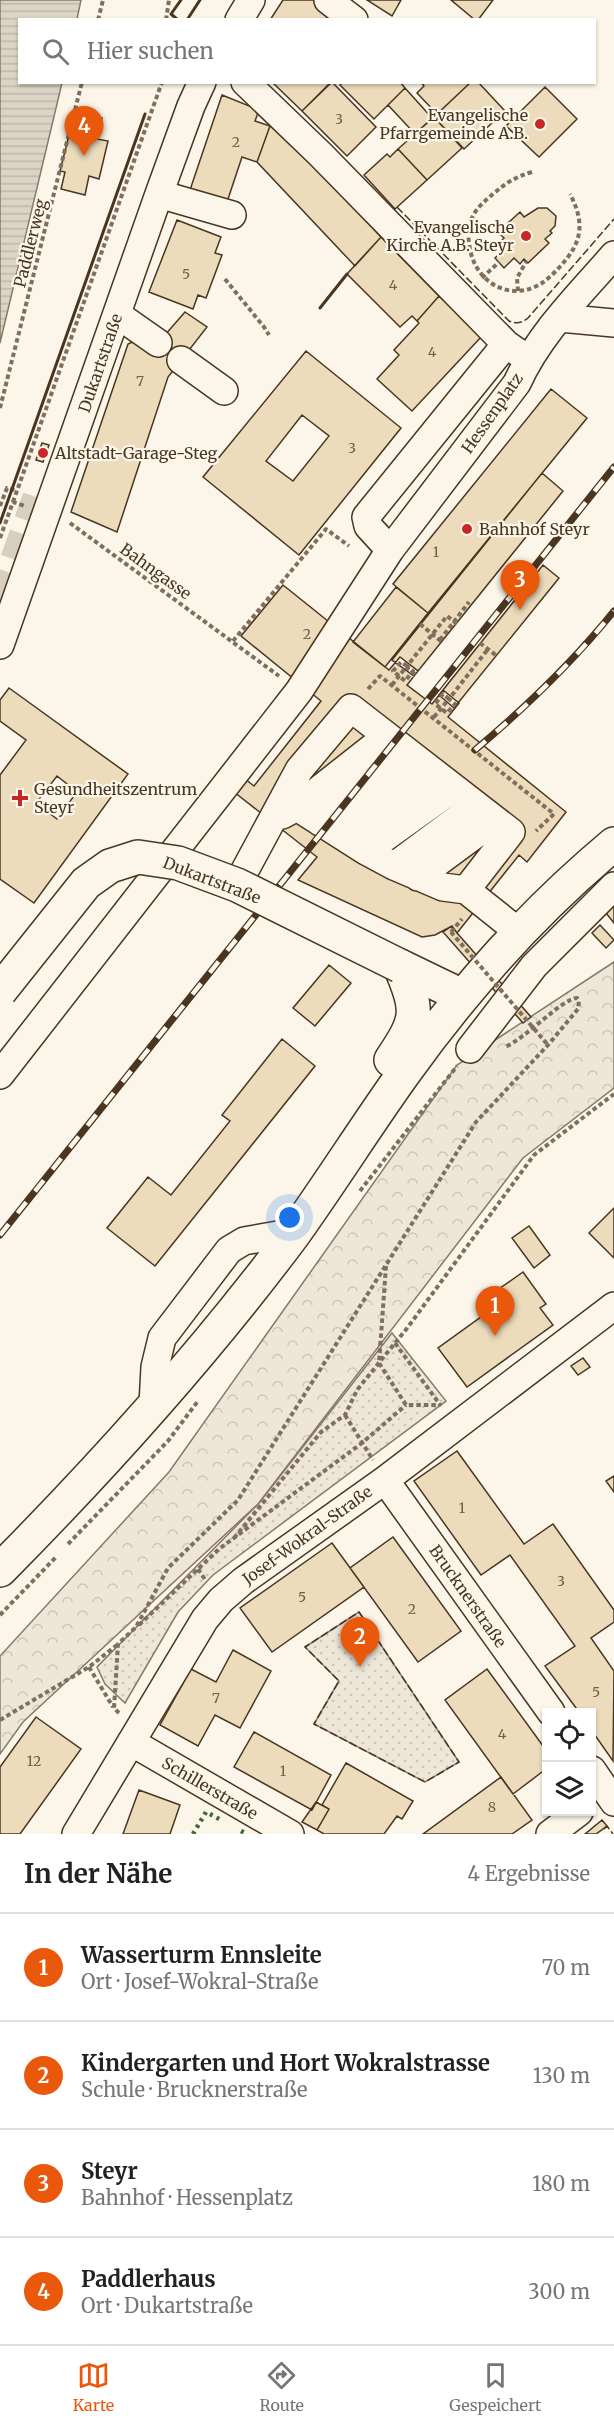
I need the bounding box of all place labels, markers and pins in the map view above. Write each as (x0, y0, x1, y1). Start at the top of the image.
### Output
place label: Evangelische Pfarrgemeinde A.B. (380, 105, 528, 143)
pin: 4 (64, 106, 104, 156)
marker: Evangelische Pfarrgemeinde A.B. (533, 117, 547, 131)
place label: Evangelische Kirche A.B. Steyr (386, 217, 514, 255)
marker: Evangelische Kirche A.B. Steyr (519, 229, 533, 243)
place label: Altstadt-Garage-Steg (54, 443, 218, 463)
marker: Altstadt-Garage-Steg (36, 446, 50, 460)
place label: Bahnhof Steyr (479, 519, 590, 539)
marker: Bahnhof Steyr (460, 522, 474, 536)
pin: 3 (500, 560, 540, 610)
place label: Gesundheitszentrum Steyr (34, 779, 197, 817)
marker: Gesundheitszentrum Steyr (11, 789, 29, 807)
pin: 1 (476, 1286, 514, 1336)
pin: 2 (340, 1618, 380, 1667)

